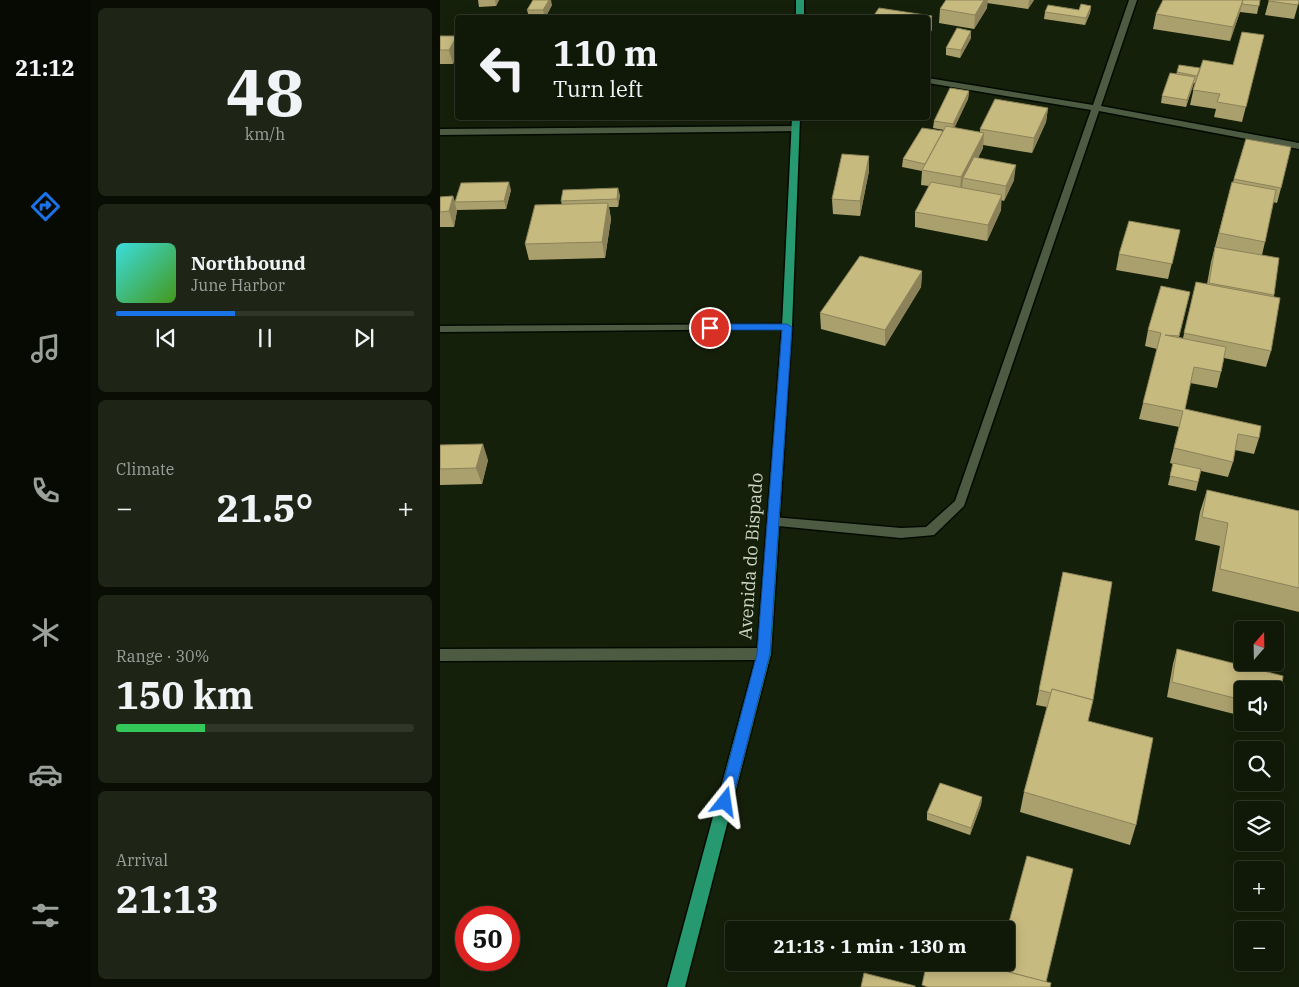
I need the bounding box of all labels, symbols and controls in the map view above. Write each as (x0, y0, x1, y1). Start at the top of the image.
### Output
text: 110 m (553, 30, 658, 76)
icon: left (470, 35, 535, 100)
text: 48 (226, 49, 304, 134)
text: 21:12 (15, 53, 75, 82)
text: Turn left (553, 74, 643, 103)
text: km/h (245, 124, 285, 144)
icon: directions (28, 189, 63, 224)
text: Northbound (191, 251, 306, 275)
text: June Harbor (191, 275, 285, 295)
pin (689, 307, 731, 349)
icon: arrive (696, 314, 724, 342)
icon: previous (152, 324, 180, 352)
icon: pause (251, 324, 279, 352)
icon: next (350, 324, 378, 352)
icon: music (28, 331, 63, 366)
text: Climate (116, 459, 174, 479)
street label: Avenida do Bispado (733, 472, 768, 640)
icon: phone (28, 473, 63, 508)
text: 21.5° (217, 483, 313, 532)
text: − (116, 489, 133, 526)
text: + (397, 489, 414, 526)
icon: climate (28, 615, 63, 650)
north arrow (1234, 621, 1284, 671)
map controls (1234, 621, 1284, 971)
text: Range · 30% (116, 646, 209, 666)
text: 150 km (116, 670, 254, 719)
button: sound (1234, 681, 1284, 731)
button: search (1234, 741, 1284, 791)
icon: car (28, 757, 63, 792)
position arrow (698, 775, 750, 827)
button: layers (1234, 801, 1284, 851)
text: Arrival (116, 850, 168, 870)
button: + (1234, 861, 1284, 911)
text: 21:13 (116, 874, 219, 923)
icon: filters (28, 898, 63, 933)
speed limit sign: 50 (455, 906, 520, 971)
button: − (1234, 921, 1284, 971)
text: 21:13 · 1 min · 130 m (774, 934, 966, 958)

